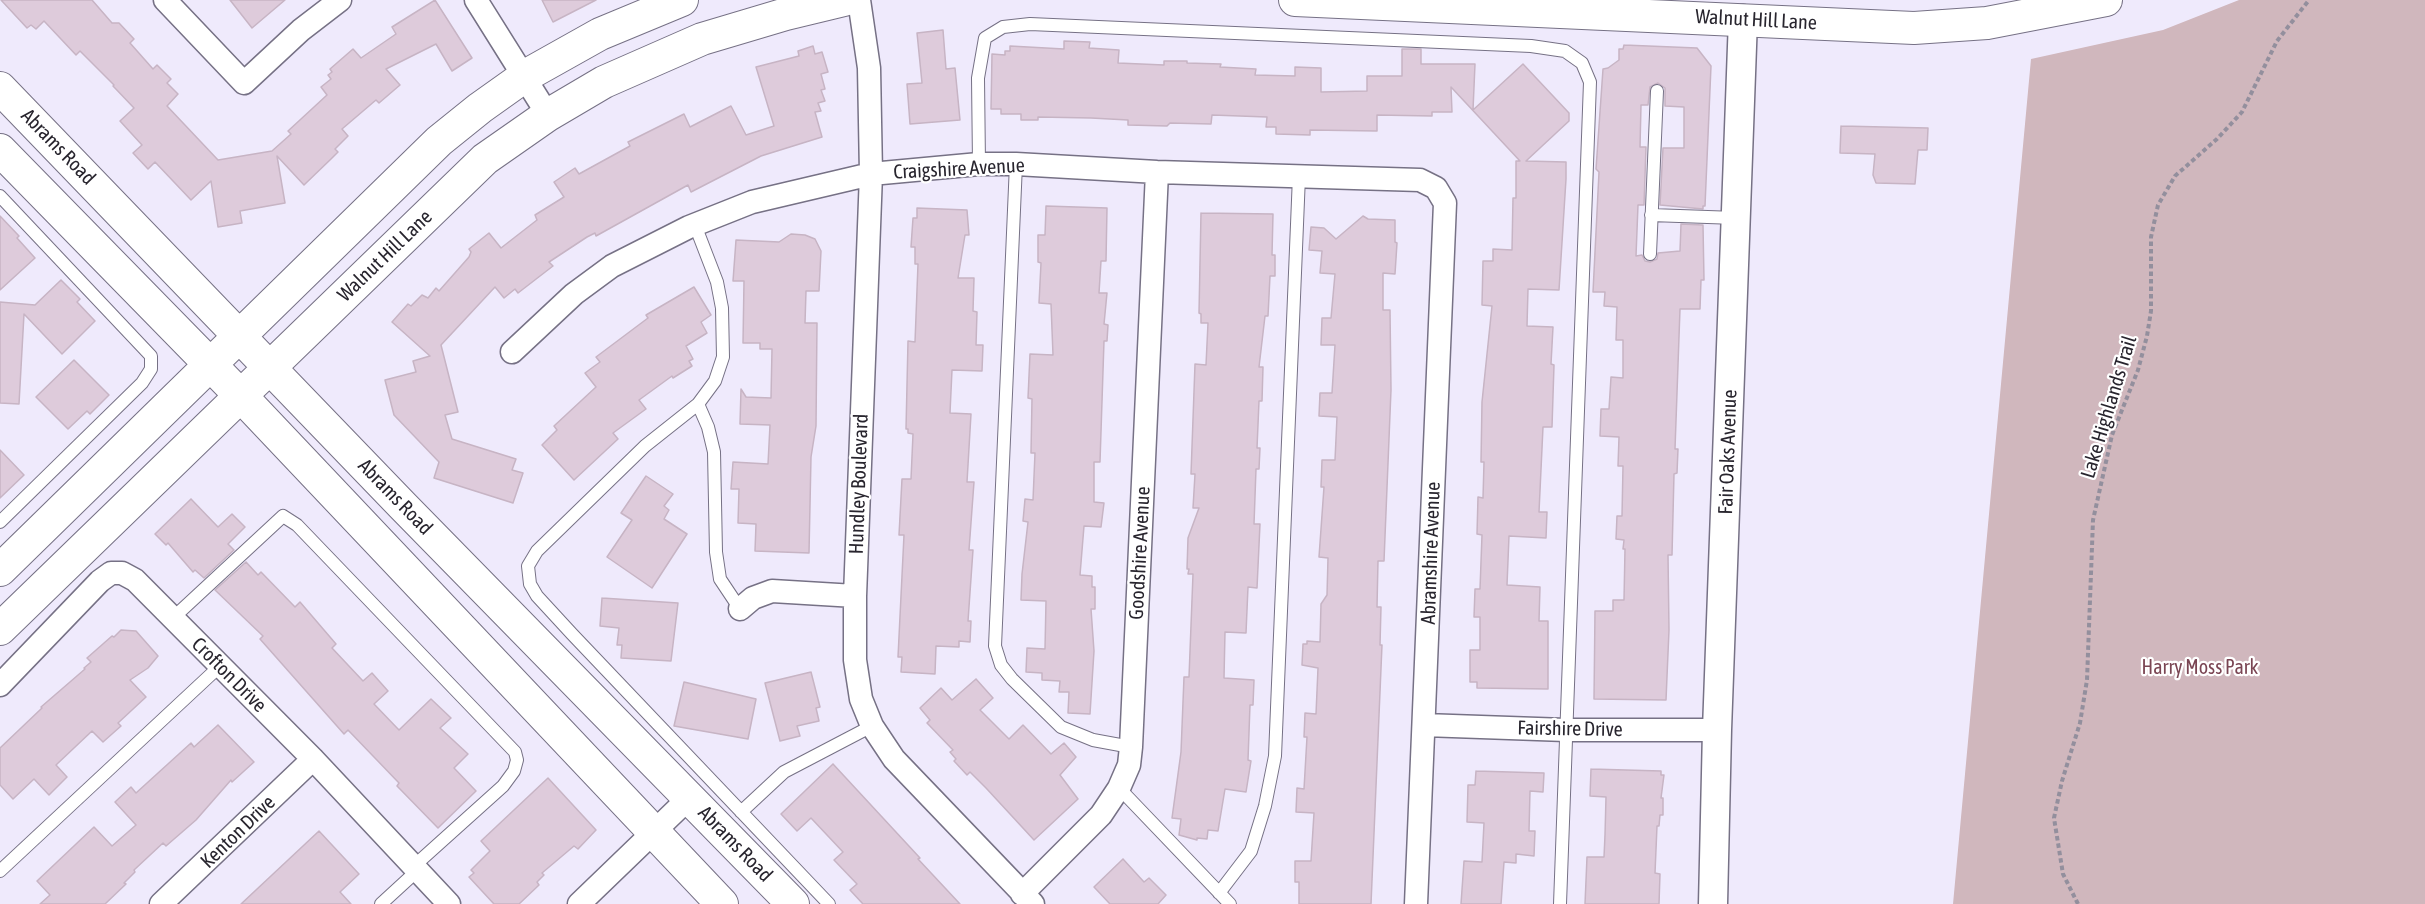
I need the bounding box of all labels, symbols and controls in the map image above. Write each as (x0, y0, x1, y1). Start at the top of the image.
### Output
street label: Walnut Hill Lane (1695, 5, 1817, 35)
street label: Abrams Road (16, 104, 100, 190)
street label: Craigshire Avenue (893, 154, 1025, 184)
street label: Walnut Hill Lane (333, 205, 437, 307)
street label: Lake Highlands Trail (2076, 333, 2142, 481)
street label: Fair Oaks Avenue (1714, 389, 1742, 515)
street label: Hundley Boulevard (845, 413, 873, 555)
street label: Abrams Road (353, 454, 437, 540)
street label: Abramshire Avenue (1417, 481, 1445, 625)
street label: Goodshire Avenue (1125, 486, 1155, 620)
street label: Crofton Drive (187, 633, 271, 717)
park label: Harry Moss Park (2142, 656, 2258, 680)
street label: Fairshire Drive (1517, 716, 1623, 742)
street label: Kenton Drive (196, 791, 280, 873)
street label: Abrams Road (693, 801, 777, 887)

